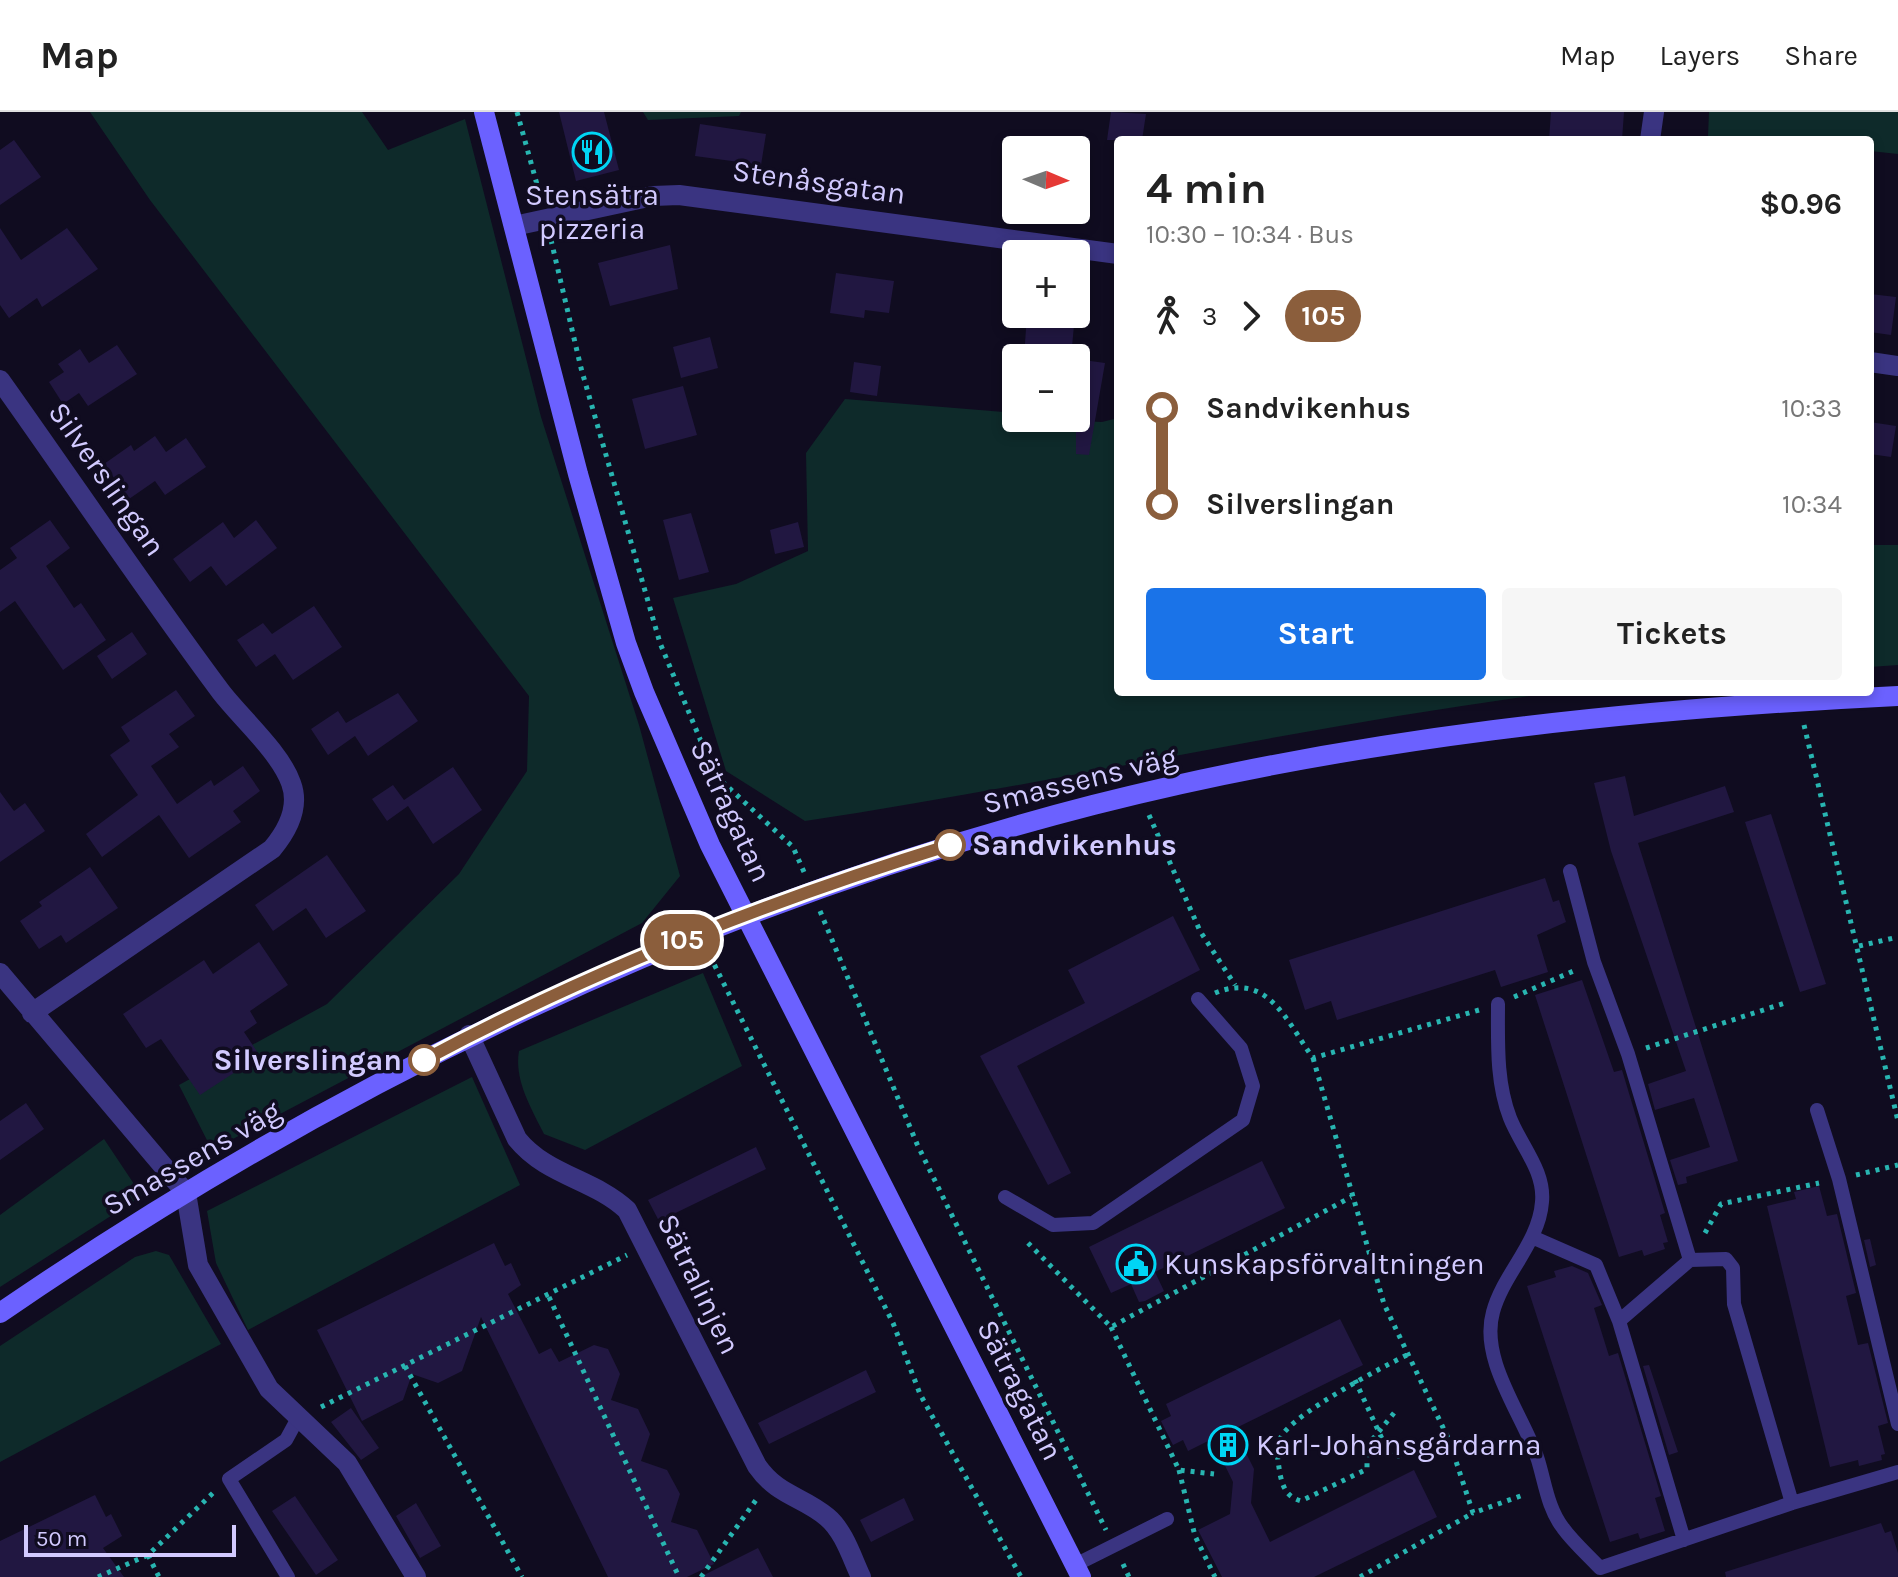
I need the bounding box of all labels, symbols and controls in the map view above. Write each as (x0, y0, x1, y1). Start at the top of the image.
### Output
text: Map (40, 33, 119, 78)
text: Map (1560, 39, 1615, 72)
text: Layers (1659, 39, 1740, 72)
text: Share (1784, 39, 1858, 72)
restaurant icon: Stensätra pizzeria (571, 131, 613, 173)
north arrow (1002, 136, 1090, 224)
map controls (1002, 136, 1090, 432)
street label: Stenåsgatan (730, 152, 908, 212)
text: 4 min (1146, 163, 1267, 214)
place label: Stensätra pizzeria (525, 177, 659, 247)
text: $0.96 (1759, 186, 1842, 222)
text: 10:30 – 10:34 · Bus (1146, 219, 1354, 250)
button: + (1002, 240, 1090, 328)
icon: walk (1146, 294, 1190, 338)
icon: forward (1229, 294, 1273, 338)
text: 105 (1301, 299, 1345, 332)
text: 3 (1202, 301, 1217, 332)
button: − (1002, 344, 1090, 432)
text: Sandvikenhus (1206, 390, 1411, 426)
text: 10:33 (1781, 393, 1842, 424)
street label: Silverslingan (41, 395, 173, 563)
text: Silverslingan (1206, 486, 1395, 522)
text: 10:34 (1782, 489, 1842, 520)
button: Start (1146, 588, 1486, 680)
button: Tickets (1502, 588, 1842, 680)
street label: Sätragatan (682, 734, 780, 888)
street label: Smassens väg (979, 738, 1181, 822)
place label: Sandvikenhus (972, 827, 1177, 863)
marker: Sandvikenhus (935, 830, 965, 860)
line badge: 105 (636, 914, 728, 966)
text: 105 (660, 923, 704, 956)
place label: Silverslingan (213, 1042, 402, 1078)
marker: Silverslingan (409, 1045, 439, 1075)
street label: Smassens väg (97, 1093, 287, 1223)
street label: Sätralinjen (650, 1208, 748, 1360)
public building icon: Kunskapsförvaltningen (1115, 1243, 1157, 1285)
place label: Kunskapsförvaltningen (1164, 1246, 1485, 1282)
street label: Sätragatan (969, 1314, 1071, 1466)
building icon: Karl-Johansgårdarna (1207, 1424, 1249, 1466)
place label: Karl-Johansgårdarna (1256, 1427, 1541, 1463)
scale bar (24, 1521, 236, 1557)
text: 50 m (36, 1526, 87, 1552)

